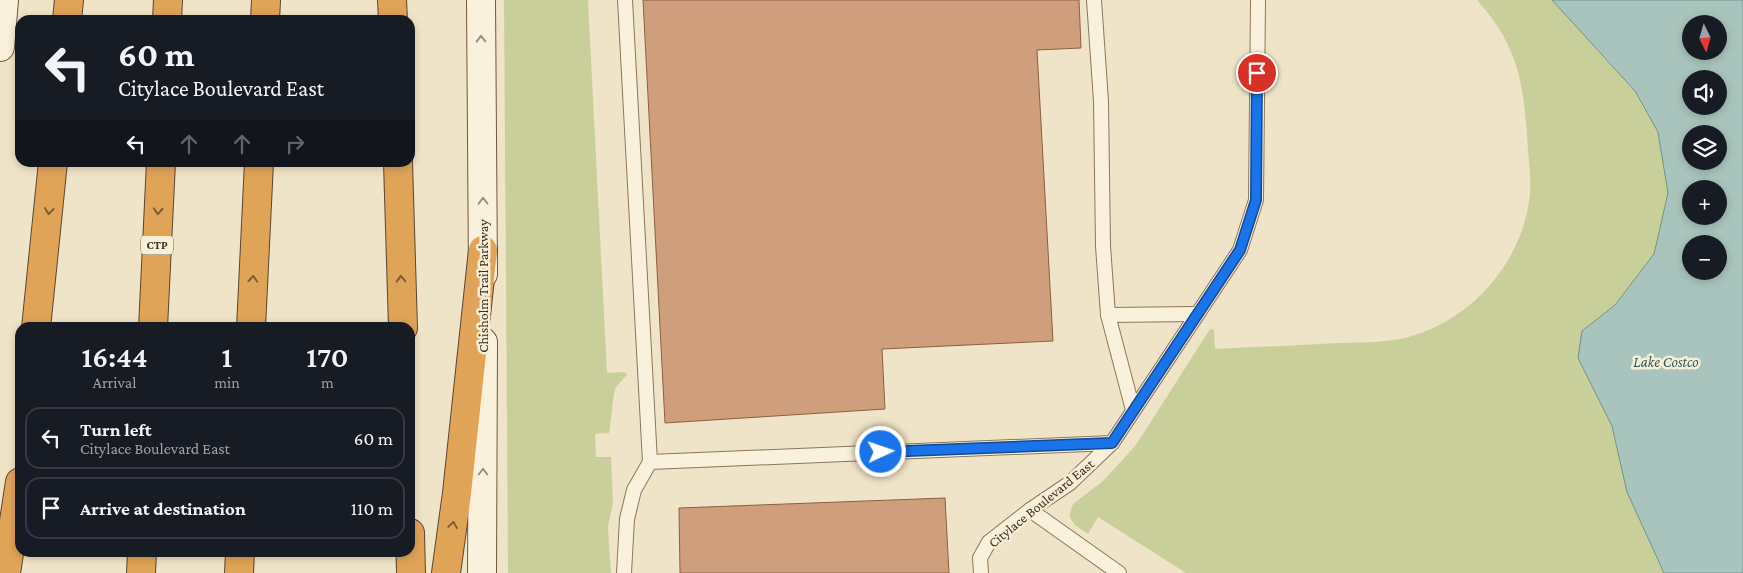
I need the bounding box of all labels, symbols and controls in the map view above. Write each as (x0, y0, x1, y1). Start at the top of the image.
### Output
north arrow (1682, 15, 1728, 60)
map controls (1682, 15, 1727, 280)
icon: left (35, 35, 100, 100)
text: 60 m (118, 35, 195, 74)
one-way arrow (476, 35, 486, 42)
pin (1236, 52, 1278, 94)
icon: arrive (1243, 59, 1271, 87)
button: sound (1682, 70, 1727, 115)
text: Citylace Boulevard East (118, 76, 324, 101)
button: layers (1682, 125, 1727, 170)
icon: left (122, 130, 150, 158)
icon: ahead (175, 130, 203, 158)
icon: ahead (228, 130, 256, 158)
icon: right (281, 130, 309, 158)
button: + (1682, 180, 1727, 225)
one-way arrow (478, 197, 488, 205)
one-way arrow (43, 207, 54, 215)
one-way arrow (153, 207, 164, 215)
street label: Chisholm Trail Parkway (475, 219, 491, 353)
button: − (1682, 235, 1727, 280)
road number: CTP (141, 236, 173, 254)
one-way arrow (248, 275, 259, 283)
one-way arrow (396, 275, 407, 283)
text: 16:44 (81, 340, 148, 373)
text: 1 (222, 340, 232, 373)
text: 170 (306, 340, 349, 373)
water label: Lake Costco (1633, 354, 1699, 370)
text: Arrival (93, 374, 136, 391)
text: min (214, 374, 240, 391)
text: m (321, 374, 334, 391)
text: Turn left (80, 419, 152, 440)
icon: left (37, 424, 65, 452)
position arrow (854, 425, 906, 477)
text: 60 m (354, 428, 393, 449)
text: Citylace Boulevard East (80, 440, 230, 457)
street label: Citylace Boulevard East (985, 455, 1097, 550)
one-way arrow (478, 468, 488, 476)
icon: arrive (37, 494, 65, 522)
text: Arrive at destination (80, 498, 246, 519)
text: 110 m (351, 498, 393, 519)
one-way arrow (447, 520, 458, 528)

